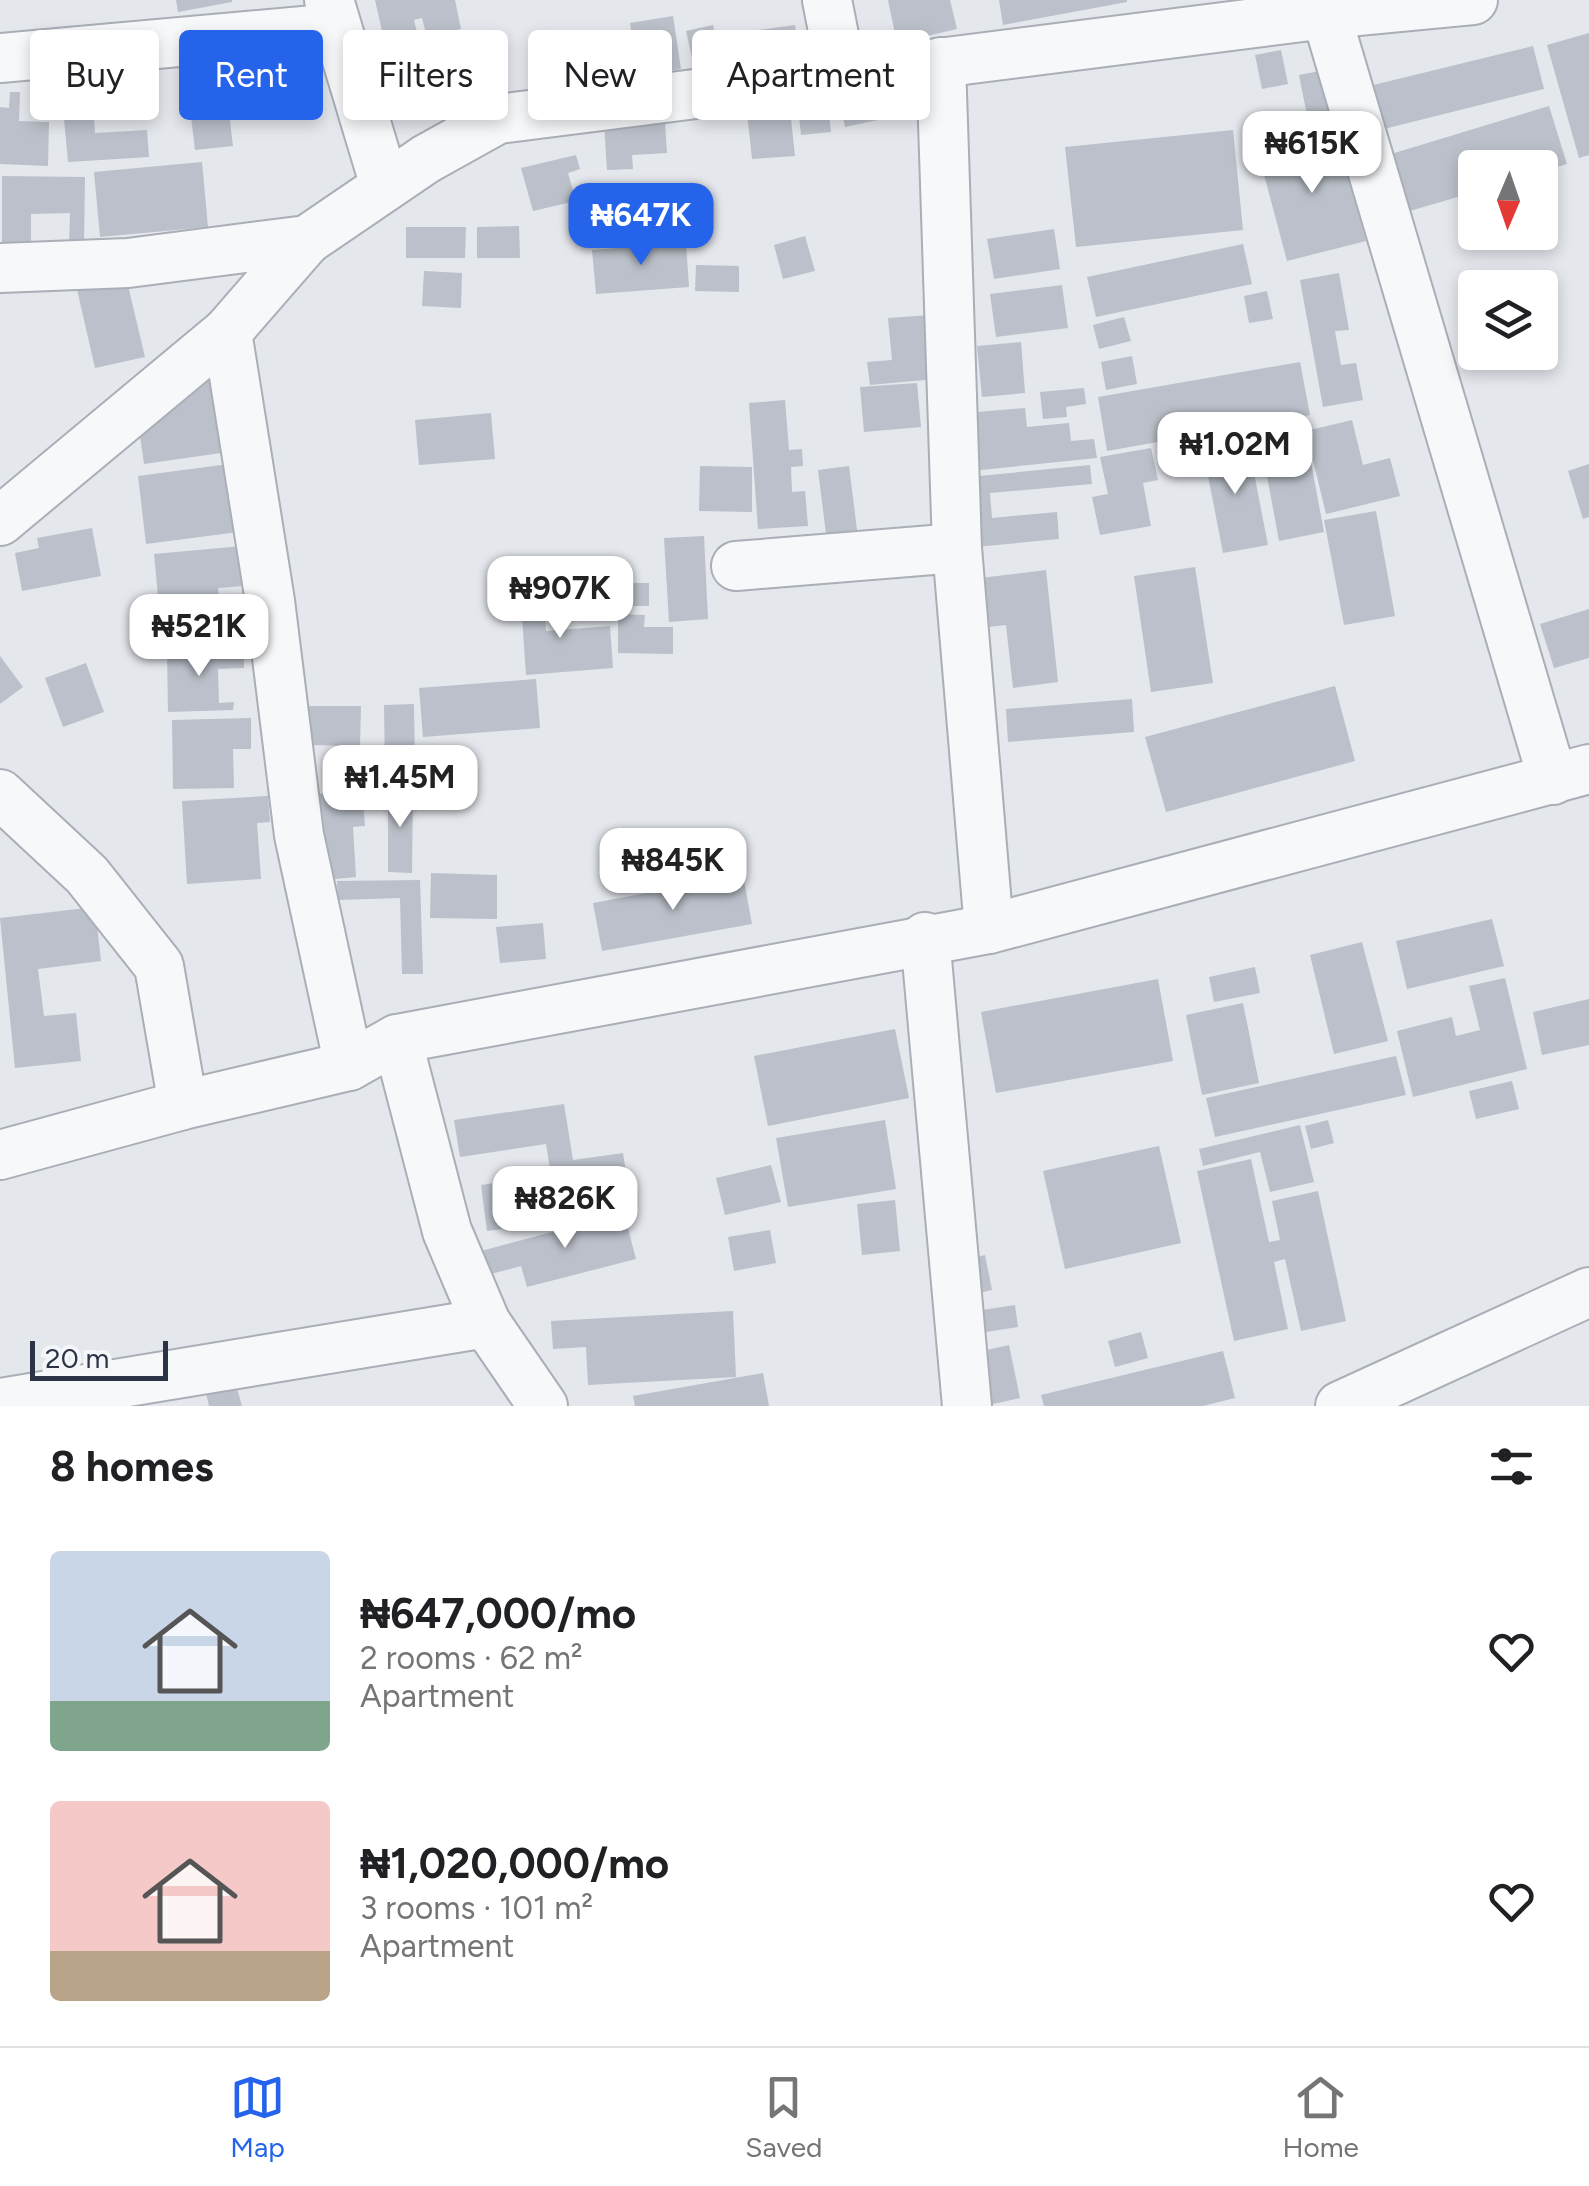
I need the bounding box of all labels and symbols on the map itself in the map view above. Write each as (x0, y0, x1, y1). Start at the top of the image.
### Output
pin: ₦615K (1242, 111, 1382, 196)
north arrow (1458, 150, 1558, 250)
pin: ₦647K (571, 183, 711, 268)
pin: ₦1.02M (1154, 412, 1316, 497)
pin: ₦907K (490, 556, 630, 641)
pin: ₦521K (129, 594, 269, 679)
pin: ₦1.45M (319, 745, 481, 830)
pin: ₦845K (603, 828, 743, 913)
pin: ₦826K (495, 1166, 635, 1251)
scale bar (30, 1336, 168, 1380)

